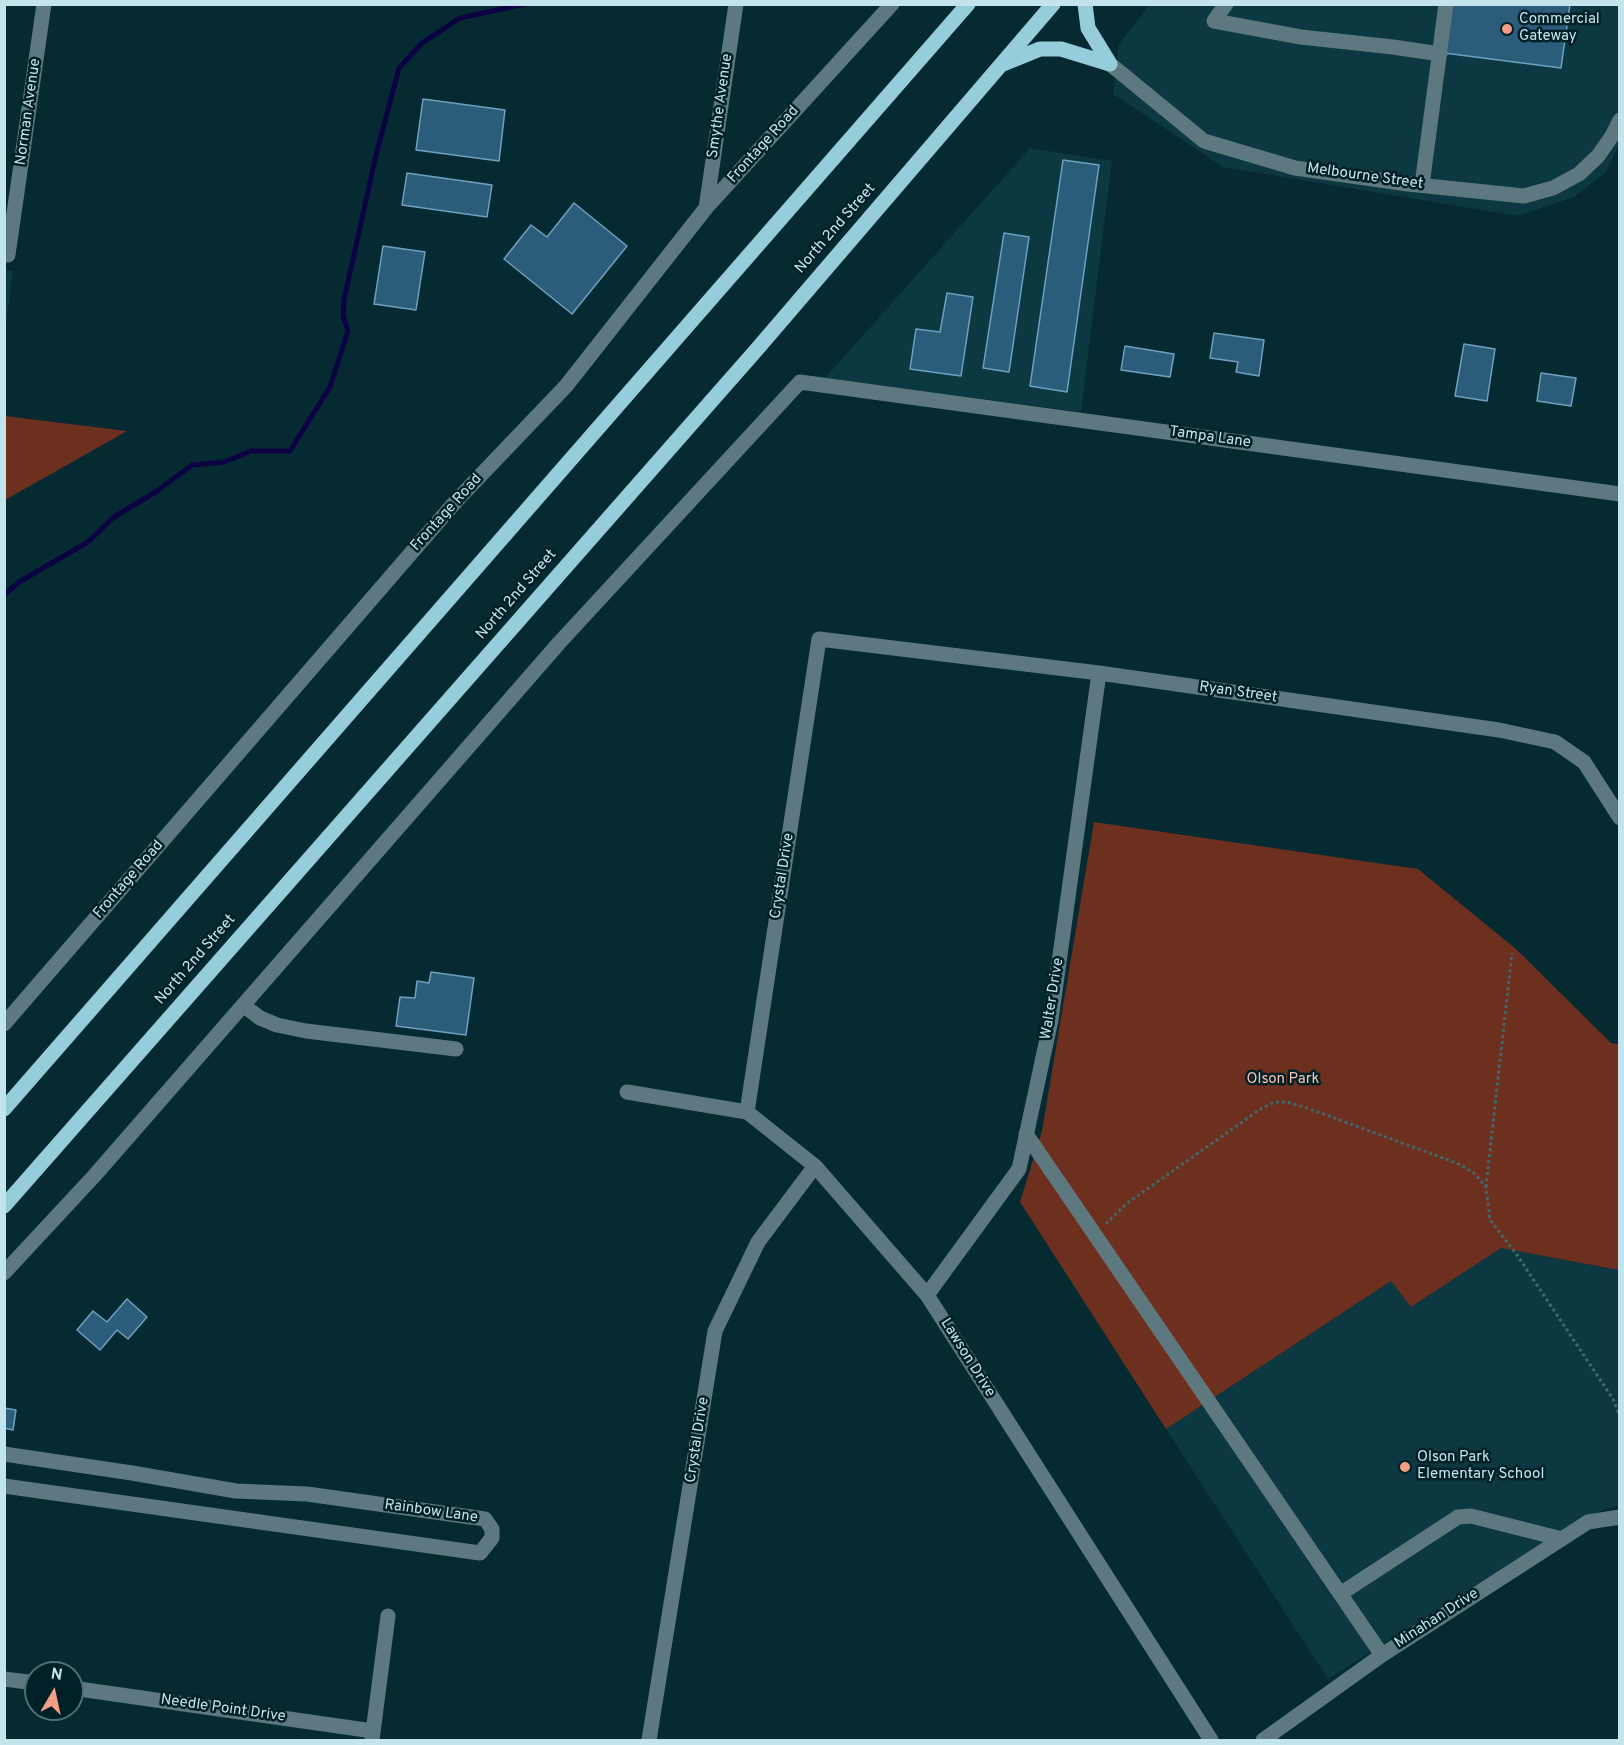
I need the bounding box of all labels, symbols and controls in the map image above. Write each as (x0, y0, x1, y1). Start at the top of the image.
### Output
place label: Commercial Gateway (1519, 11, 1600, 46)
marker: Commercial Gateway (1500, 22, 1514, 36)
street label: Smythe Avenue (705, 52, 737, 160)
street label: Norman Avenue (13, 57, 45, 167)
street label: Frontage Road (725, 103, 803, 187)
street label: Melbourne Street (1306, 160, 1424, 194)
street label: North 2nd Street (792, 180, 880, 278)
street label: Tampa Lane (1168, 423, 1252, 453)
street label: Frontage Road (408, 471, 486, 555)
street label: North 2nd Street (473, 546, 561, 644)
street label: Ryan Street (1198, 679, 1278, 707)
street label: Crystal Drive (767, 832, 799, 920)
street label: Frontage Road (90, 837, 168, 923)
street label: North 2nd Street (152, 911, 240, 1009)
street label: Walter Drive (1038, 957, 1068, 1041)
park label: Olson Park (1247, 1071, 1319, 1089)
street label: Lawson Drive (936, 1315, 998, 1401)
street label: Crystal Drive (682, 1396, 714, 1484)
place label: Olson Park Elementary School (1417, 1449, 1544, 1484)
marker: Olson Park Elementary School (1398, 1460, 1412, 1474)
street label: Rainbow Lane (383, 1497, 479, 1527)
street label: Minahan Drive (1392, 1585, 1482, 1653)
north arrow (24, 1661, 84, 1721)
text: N (49, 1664, 64, 1686)
street label: Needle Point Drive (159, 1691, 287, 1727)

